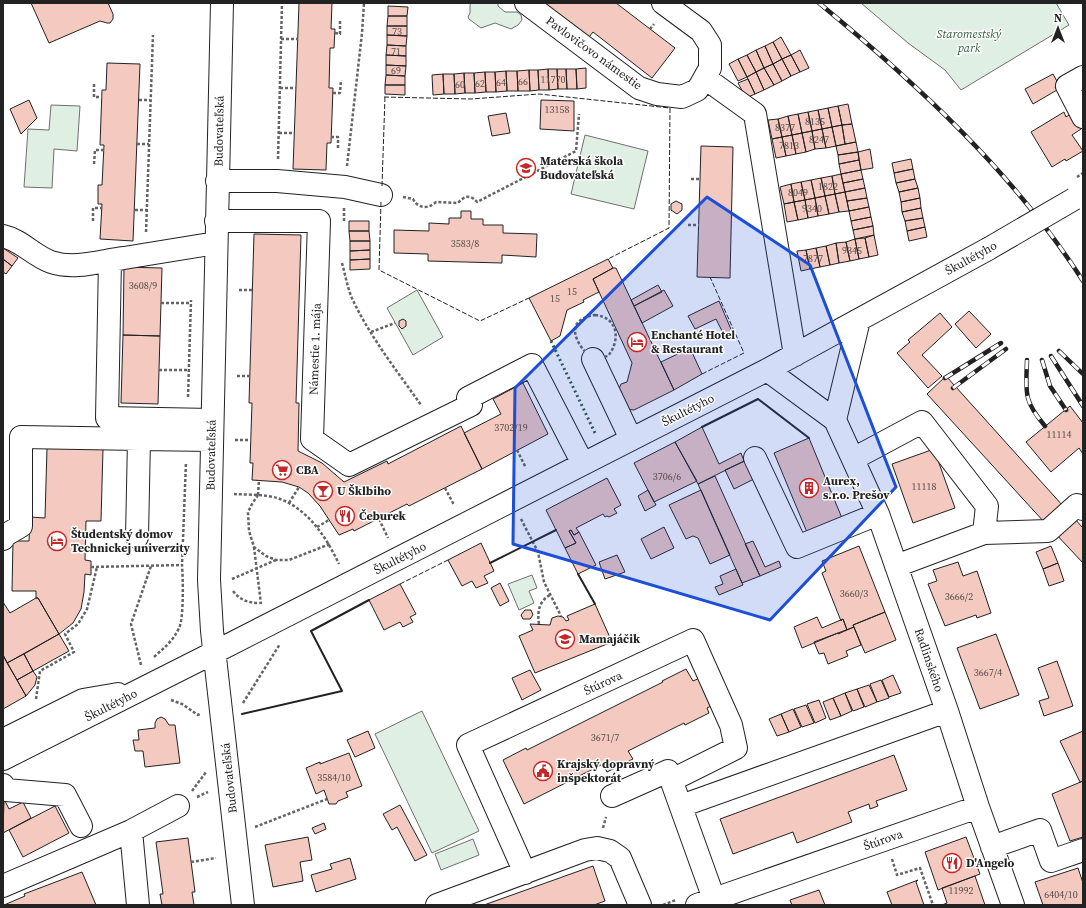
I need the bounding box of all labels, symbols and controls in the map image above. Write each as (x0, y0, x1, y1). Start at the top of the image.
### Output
north arrow (1038, 8, 1078, 48)
text: N (1054, 11, 1062, 26)
street label: Pavlovičovo námestie (543, 13, 645, 93)
house number: 73 (392, 25, 402, 38)
park label: Staromestský park (937, 26, 1002, 56)
house number: 71 (391, 45, 401, 58)
house number: 69 (391, 64, 401, 77)
house number: 11770 (541, 73, 566, 86)
house number: 66 (518, 75, 528, 88)
house number: 64 (496, 76, 506, 89)
house number: 62 (475, 77, 485, 90)
house number: 60 (455, 78, 465, 91)
street label: Budovateľská (210, 95, 228, 167)
house number: 13158 (545, 103, 570, 116)
house number: 8135 (805, 115, 825, 128)
house number: 8377 (775, 121, 795, 134)
house number: 8247 (809, 133, 829, 146)
house number: 7813 (779, 139, 799, 152)
place label: Materská škola Budovateľská (540, 153, 624, 183)
school or university icon: Materská škola Budovateľská (515, 157, 537, 179)
house number: 1822 (818, 180, 838, 193)
house number: 8049 (788, 186, 808, 199)
house number: 9340 (802, 202, 822, 215)
house number: 3583/8 (451, 237, 479, 250)
street label: Škultétyho (942, 237, 1000, 279)
house number: 9345 (842, 244, 862, 257)
house number: 7877 (803, 252, 823, 265)
house number: 3608/9 (129, 279, 157, 292)
house number: 15 (567, 285, 577, 298)
house number: 15 (550, 292, 560, 305)
street label: Námestie 1. mája (305, 302, 325, 395)
place label: Enchanté Hotel & Restaurant (651, 327, 735, 357)
hotel icon: Enchanté Hotel & Restaurant (626, 331, 648, 353)
street label: Škultétyho (659, 390, 717, 430)
street label: Budovateľská (202, 419, 220, 491)
house number: 3702/19 (494, 421, 528, 434)
house number: 11114 (1047, 428, 1072, 441)
supermarket icon: CBA (271, 459, 293, 481)
place label: CBA (296, 462, 319, 478)
house number: 3706/6 (653, 470, 681, 483)
place label: Aurex, s.r.o. Prešov (823, 473, 890, 503)
building icon: Aurex, s.r.o. Prešov (798, 477, 820, 499)
bar icon: U Šklbiho (312, 480, 334, 502)
house number: 11118 (912, 480, 937, 493)
place label: U Šklbiho (337, 483, 391, 499)
restaurant icon: Čeburek (334, 505, 356, 527)
place label: Čeburek (359, 508, 407, 524)
place label: Študentský domov Technickej univerzity (71, 526, 191, 556)
hotel icon: Študentský domov Technickej univerzity (46, 530, 68, 552)
street label: Škultétyho (371, 538, 429, 578)
house number: 3660/3 (840, 587, 868, 600)
house number: 3666/2 (945, 590, 973, 603)
street label: Radlinského (911, 626, 947, 694)
school or university icon: Mamajáčik (554, 628, 576, 650)
place label: Mamajáčik (579, 631, 641, 647)
house number: 3667/4 (974, 666, 1002, 679)
street label: Štúrova (581, 667, 626, 699)
street label: Škultétyho (82, 685, 140, 725)
house number: 3671/7 (591, 731, 619, 744)
street label: Budovateľská (217, 741, 241, 814)
place label: Krajský dopravný inšpektorát (557, 756, 655, 786)
public building icon: Krajský dopravný inšpektorát (532, 760, 554, 782)
house number: 3584/10 (317, 771, 351, 784)
street label: Štúrova (861, 826, 906, 854)
restaurant icon: D'Angelo (941, 852, 963, 874)
place label: D'Angelo (966, 855, 1015, 871)
house number: 11992 (949, 884, 974, 897)
house number: 6404/10 (1044, 888, 1078, 901)

